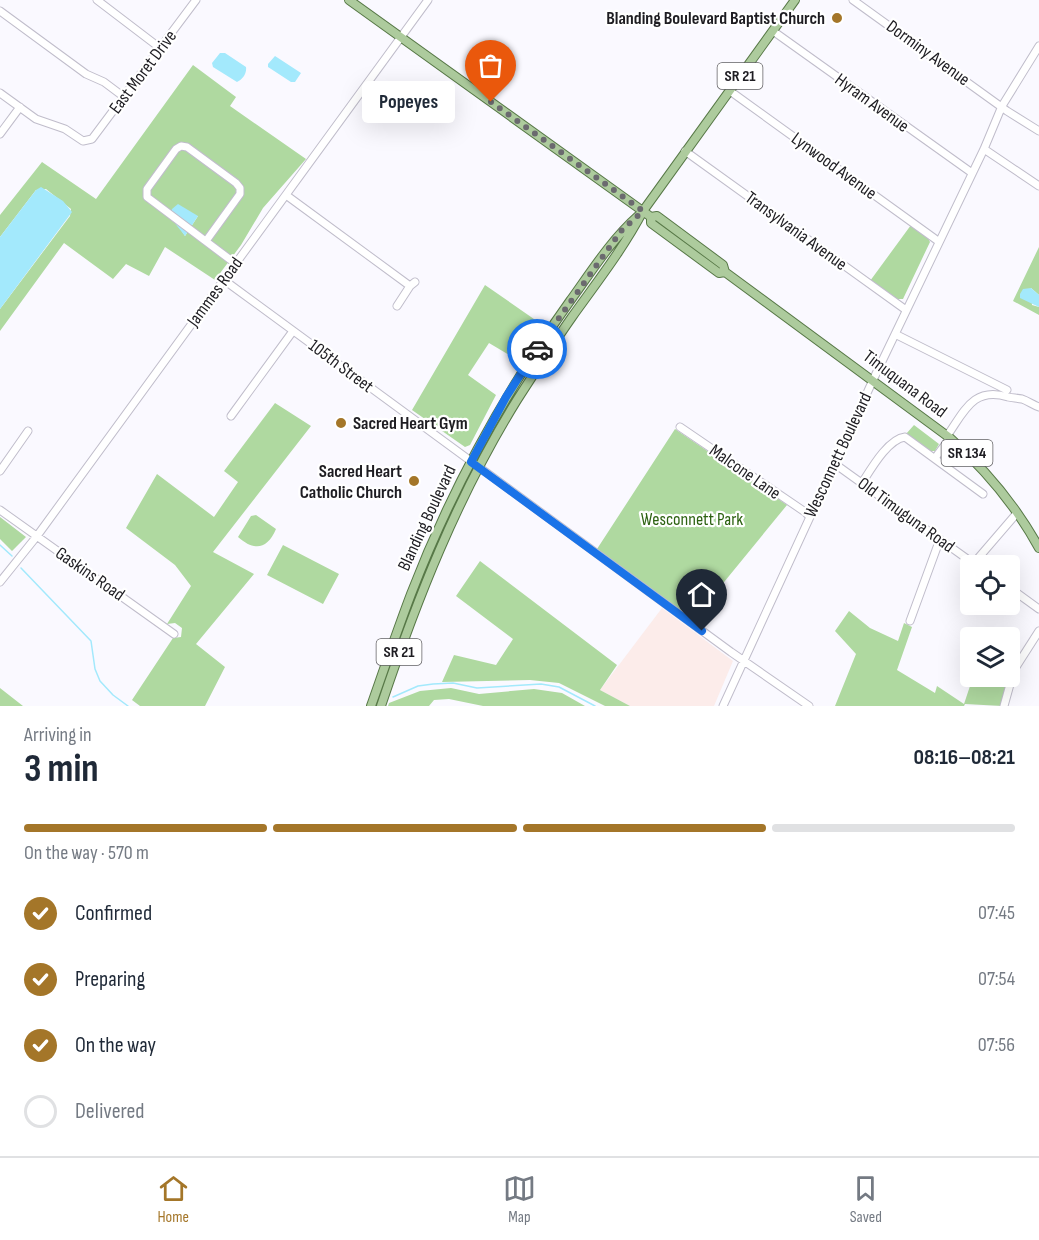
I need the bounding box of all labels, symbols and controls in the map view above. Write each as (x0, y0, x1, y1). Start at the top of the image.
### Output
place label: Blanding Boulevard Baptist Church (606, 8, 825, 29)
marker: Blanding Boulevard Baptist Church (830, 11, 844, 25)
street label: Dorminy Avenue (882, 16, 974, 90)
street label: East Moret Drive (105, 26, 181, 118)
pin (465, 40, 516, 102)
icon: bag (474, 49, 507, 82)
road number: SR 21 (718, 63, 762, 89)
street label: Hyram Avenue (831, 69, 913, 137)
callout: Popeyes (362, 81, 455, 123)
text: Popeyes (379, 90, 438, 114)
street label: Lynwood Avenue (787, 128, 881, 204)
street label: Transylvania Avenue (741, 187, 851, 275)
street label: Jammes Road (182, 253, 247, 331)
courier (507, 319, 567, 379)
icon: car (521, 333, 554, 366)
street label: 105th Street (304, 335, 378, 397)
street label: Timuquana Road (859, 346, 951, 422)
street label: Wesconnett Boulevard (800, 389, 876, 521)
place label: Sacred Heart Gym (353, 413, 468, 434)
marker: Sacred Heart Gym (334, 416, 348, 430)
street label: Malcone Lane (705, 440, 785, 504)
road number: SR 134 (942, 440, 992, 466)
place label: Sacred Heart Catholic Church (300, 461, 402, 503)
street label: Blanding Boulevard (393, 462, 461, 574)
street label: Old Timuguna Road (854, 473, 958, 557)
marker: Sacred Heart Catholic Church (407, 474, 421, 488)
park label: Wesconnett Park (641, 509, 743, 530)
street label: Gaskins Road (51, 543, 129, 605)
map controls (960, 555, 1020, 687)
button: locate (960, 555, 1020, 615)
pin (676, 569, 727, 631)
icon: home (685, 578, 718, 611)
button: layers (960, 627, 1020, 687)
road number: SR 21 (376, 639, 422, 665)
text: Arriving in (24, 723, 92, 747)
text: 08:16–08:21 (913, 744, 1015, 771)
text: 3 min (24, 746, 99, 793)
text: On the way · 570 m (24, 841, 149, 865)
icon: check (24, 897, 57, 930)
text: Confirmed (75, 900, 152, 927)
text: 07:45 (978, 901, 1015, 925)
icon: check (24, 963, 57, 996)
text: Preparing (75, 966, 145, 993)
text: 07:54 (978, 967, 1015, 991)
icon: check (24, 1029, 57, 1062)
text: On the way (75, 1032, 156, 1059)
text: 07:56 (978, 1033, 1015, 1057)
text: Delivered (75, 1098, 144, 1125)
tab: Home (157, 1172, 190, 1227)
tab: Map (503, 1172, 536, 1227)
tab: Saved (849, 1172, 882, 1227)

